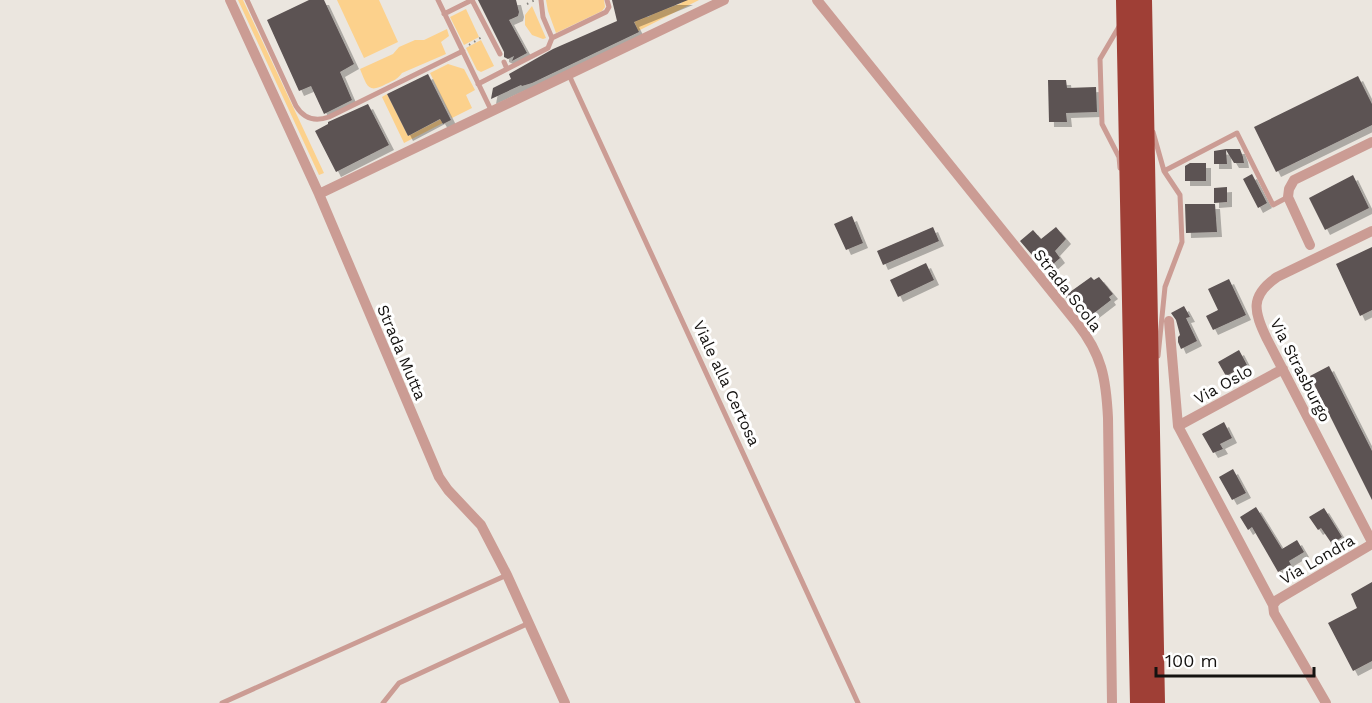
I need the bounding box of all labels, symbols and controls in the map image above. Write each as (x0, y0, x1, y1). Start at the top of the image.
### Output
street label: Strada Scola (1030, 245, 1106, 335)
street label: Strada Mutta (373, 302, 430, 403)
street label: Via Strasburgo (1266, 315, 1335, 425)
street label: Viale alla Certosa (689, 317, 764, 449)
street label: Via Oslo (1191, 361, 1256, 408)
street label: Via Londra (1277, 530, 1358, 588)
scale bar (1156, 640, 1314, 678)
text: 100 m (1165, 650, 1218, 671)

